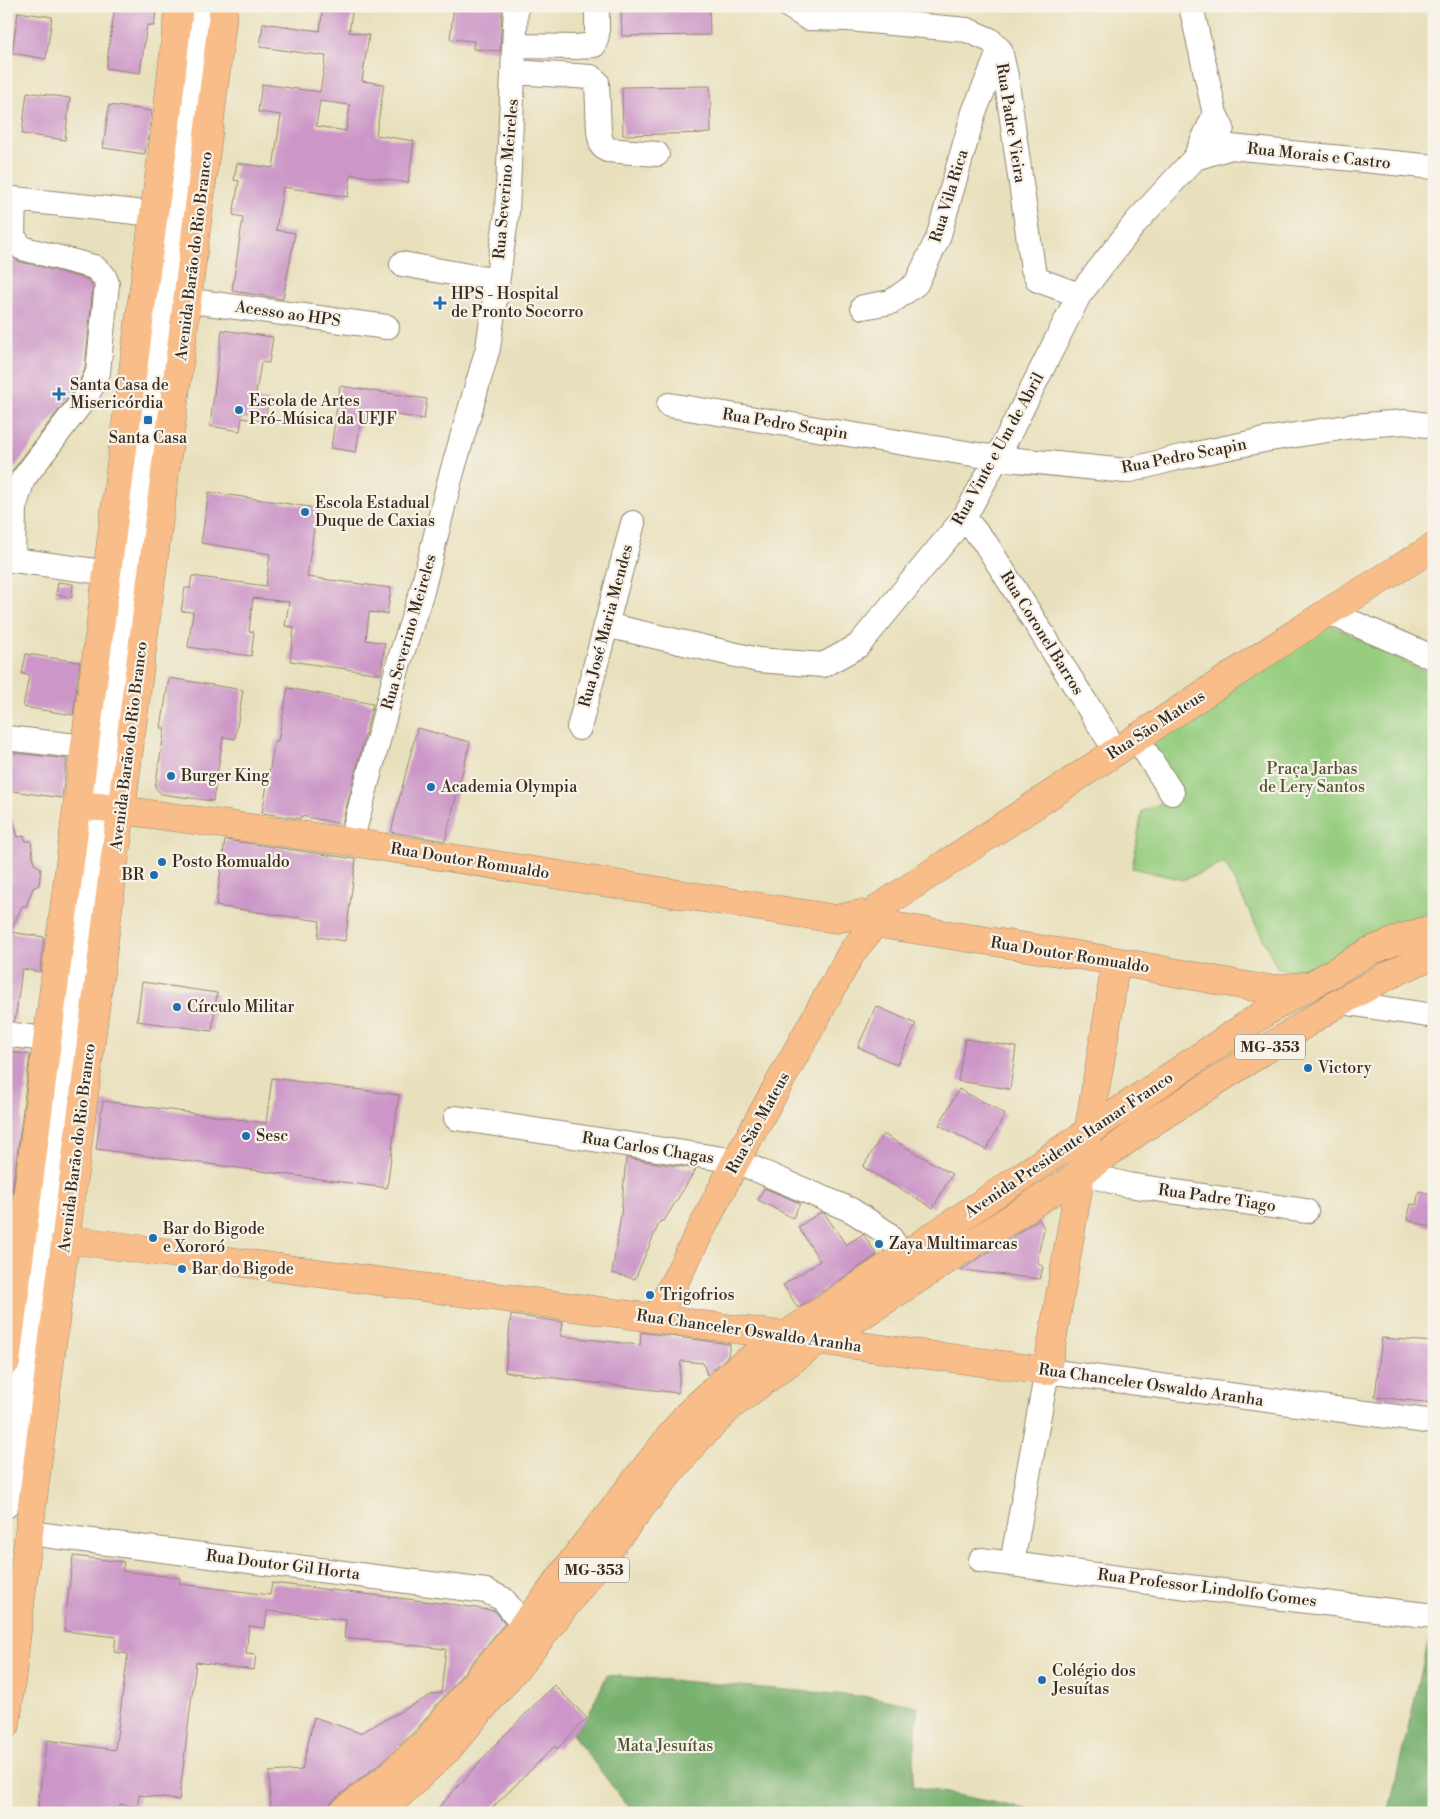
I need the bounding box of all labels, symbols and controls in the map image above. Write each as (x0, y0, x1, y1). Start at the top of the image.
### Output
street label: Rua Padre Vieira (992, 62, 1030, 185)
street label: Rua Severino Meireles (489, 98, 523, 260)
street label: Rua Morais e Castro (1246, 139, 1392, 173)
street label: Rua Vila Rica (925, 146, 973, 245)
street label: Avenida Barão do Rio Branco (171, 150, 217, 363)
place label: HPS - Hospital de Pronto Socorro (451, 284, 584, 322)
marker: HPS - Hospital de Pronto Socorro (433, 296, 447, 310)
street label: Acesso ao HPS (233, 297, 342, 331)
street label: Rua Vinte e Um de Abril (948, 369, 1048, 529)
place label: Santa Casa de Misericórdia (70, 375, 169, 413)
marker: Santa Casa de Misericórdia (52, 387, 66, 401)
place label: Escola de Artes Pró-Música da UFJF (249, 391, 397, 429)
marker: Escola de Artes Pró-Música da UFJF (233, 404, 245, 416)
street label: Rua Pedro Scapin (721, 404, 850, 444)
marker: Santa Casa (142, 414, 154, 426)
place label: Santa Casa (109, 428, 188, 448)
street label: Rua Pedro Scapin (1120, 434, 1249, 478)
place label: Escola Estadual Duque de Caxias (315, 493, 435, 531)
marker: Escola Estadual Duque de Caxias (299, 506, 311, 518)
street label: Rua José Maria Mendes (575, 542, 637, 710)
street label: Rua Severino Meireles (377, 552, 441, 712)
street label: Rua Coronel Barros (996, 567, 1088, 699)
street label: Avenida Barão do Rio Branco (106, 640, 152, 853)
street label: Rua São Mateus (1103, 686, 1209, 764)
park label: Praça Jarbas de Lery Santos (1259, 759, 1365, 797)
place label: Burger King (180, 766, 270, 786)
marker: Burger King (165, 770, 177, 782)
place label: Academia Olympia (440, 777, 578, 797)
marker: Academia Olympia (425, 781, 437, 793)
street label: Rua Doutor Romualdo (389, 839, 551, 883)
place label: Posto Romualdo (172, 852, 290, 872)
marker: Posto Romualdo (156, 856, 168, 868)
place label: BR (121, 865, 145, 885)
marker: BR (148, 869, 160, 881)
street label: Rua Doutor Romualdo (989, 933, 1151, 977)
place label: Círculo Militar (187, 997, 294, 1017)
marker: Círculo Militar (171, 1001, 183, 1013)
road number: MG-353 (1235, 1034, 1305, 1060)
street label: Avenida Barão do Rio Branco (54, 1042, 100, 1255)
place label: Victory (1317, 1058, 1372, 1078)
marker: Victory (1302, 1062, 1314, 1074)
street label: Avenida Presidente Itamar Franco (960, 1068, 1177, 1223)
street label: Rua São Mateus (722, 1069, 794, 1177)
place label: Sesc (256, 1126, 288, 1146)
street label: Rua Carlos Chagas (581, 1128, 715, 1168)
marker: Sesc (240, 1130, 252, 1142)
street label: Rua Padre Tiago (1157, 1180, 1277, 1216)
place label: Bar do Bigode e Xororó (162, 1219, 265, 1257)
marker: Bar do Bigode e Xororó (147, 1232, 159, 1244)
place label: Zaya Multimarcas (889, 1234, 1017, 1254)
marker: Zaya Multimarcas (873, 1238, 885, 1250)
place label: Bar do Bigode (191, 1259, 294, 1279)
marker: Bar do Bigode (176, 1263, 188, 1275)
place label: Trigofrios (660, 1285, 734, 1305)
marker: Trigofrios (644, 1289, 656, 1301)
street label: Rua Chanceler Oswaldo Aranha (635, 1305, 864, 1357)
street label: Rua Chanceler Oswaldo Aranha (1037, 1359, 1266, 1411)
street label: Rua Doutor Gil Horta (205, 1546, 362, 1584)
road number: MG-353 (559, 1558, 629, 1582)
street label: Rua Professor Lindolfo Gomes (1096, 1565, 1318, 1611)
place label: Colégio dos Jesuítas (1051, 1661, 1136, 1699)
marker: Colégio dos Jesuítas (1036, 1674, 1048, 1686)
park label: Mata Jesuítas (617, 1736, 713, 1756)

